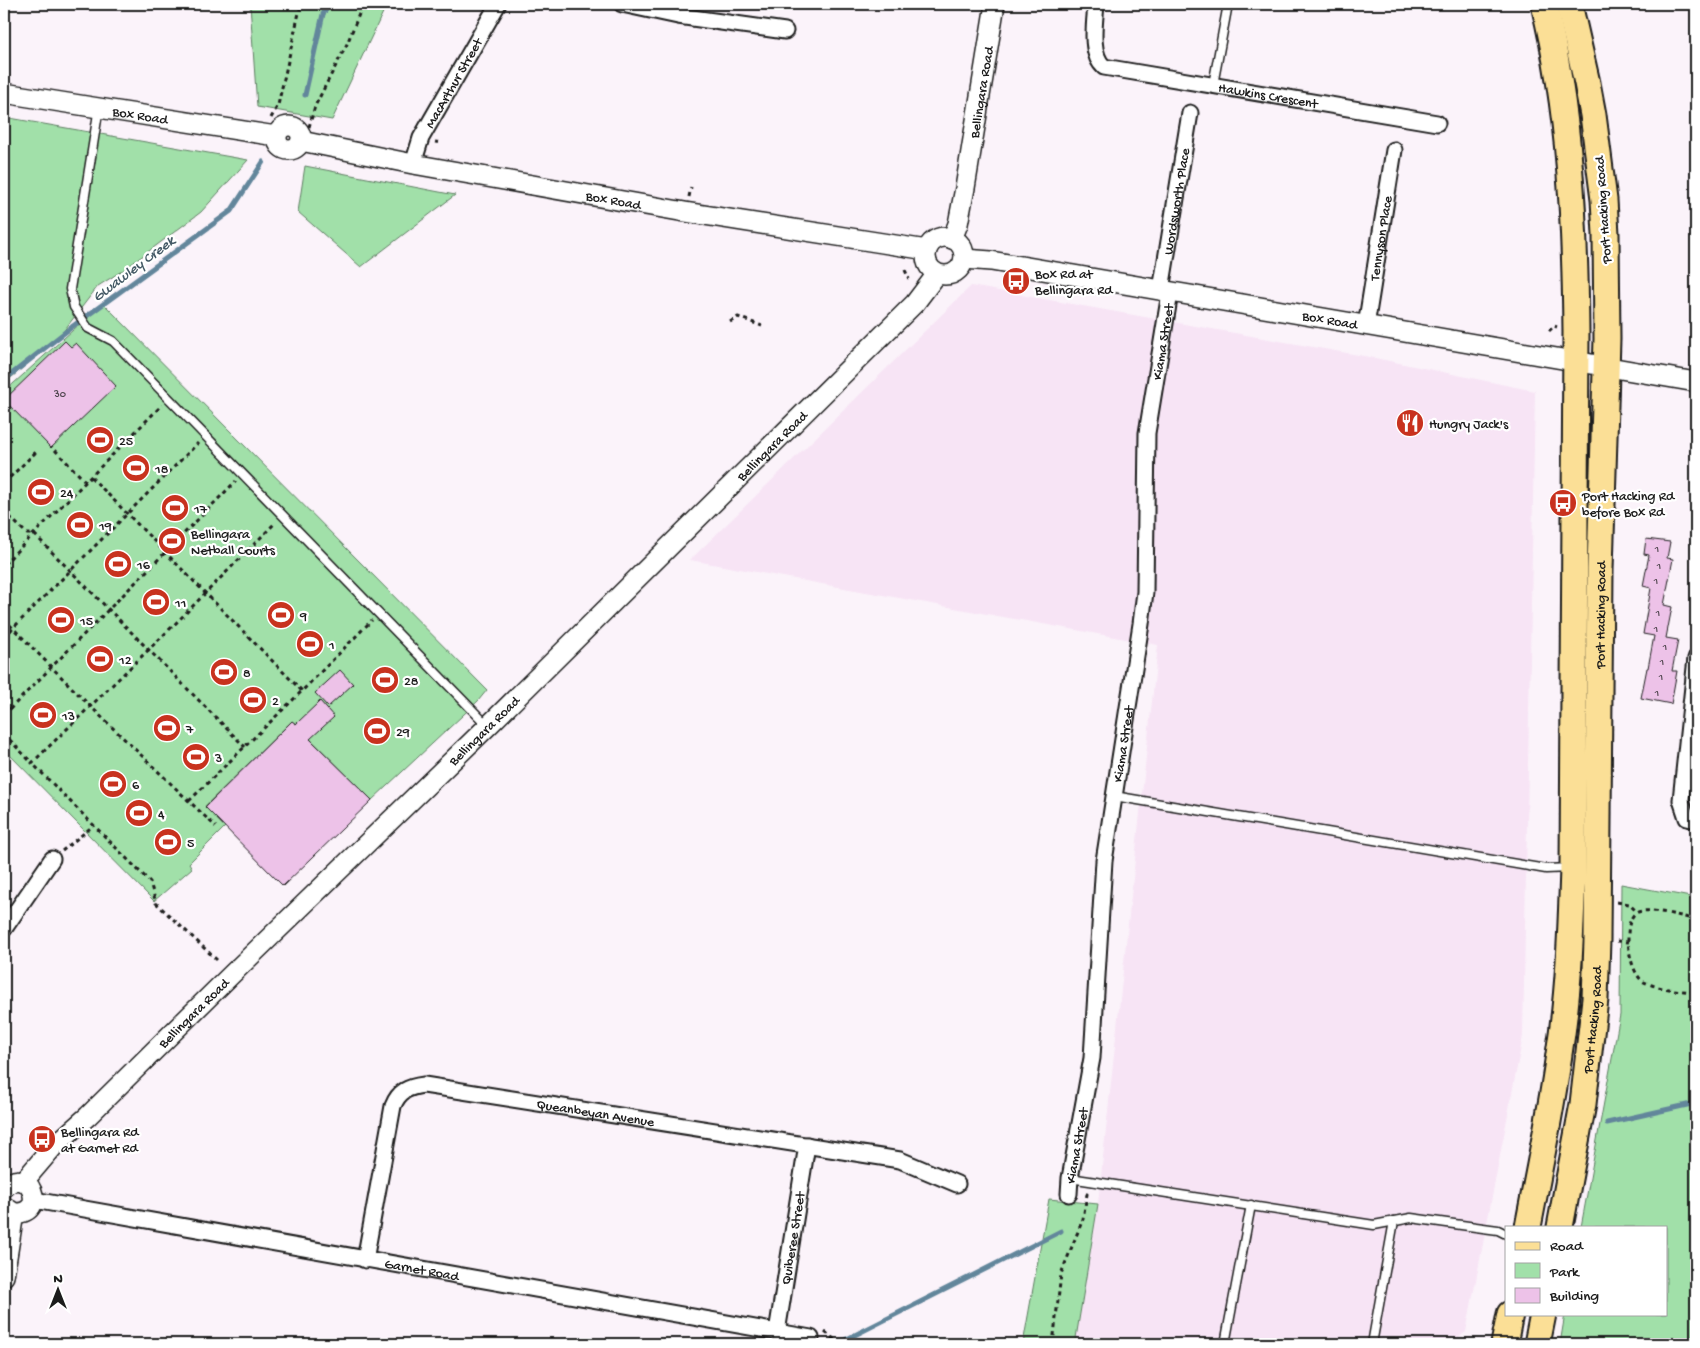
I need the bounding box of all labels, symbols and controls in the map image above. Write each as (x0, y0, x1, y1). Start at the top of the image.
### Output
street label: MacArthur Street (422, 35, 488, 132)
street label: Bellingara Road (967, 44, 999, 141)
street label: Hawkins Crescent (1217, 80, 1320, 114)
street label: Box Road (110, 104, 171, 130)
street label: Wordsworth Place (1161, 146, 1195, 256)
street label: Port Hacking Road (1592, 154, 1617, 265)
street label: Box Road (583, 188, 644, 215)
street label: Tennyson Place (1367, 194, 1398, 283)
water label: Gwawley Creek (89, 232, 180, 306)
bus stop icon: Box Rd at Bellingara Rd (1001, 266, 1031, 296)
place label: Box Rd at Bellingara Rd (1034, 267, 1114, 300)
street label: Kiama Street (1150, 302, 1179, 382)
street label: Box Road (1300, 308, 1360, 335)
house number: 30 (53, 389, 66, 401)
street label: Bellingara Road (734, 407, 813, 486)
restaurant icon: Hungry Jack's (1395, 408, 1425, 438)
place label: Hungry Jack's (1429, 417, 1509, 434)
sports icon: 25 (85, 425, 115, 455)
place label: 25 (119, 434, 133, 451)
sports icon: 18 (121, 453, 151, 483)
place label: 18 (154, 462, 169, 479)
sports icon: 24 (26, 477, 56, 507)
place label: 24 (60, 486, 74, 503)
bus stop icon: Port Hacking Rd before Box Rd (1548, 488, 1578, 518)
place label: Port Hacking Rd before Box Rd (1581, 489, 1676, 522)
sports icon: 17 (160, 493, 190, 523)
place label: 17 (193, 502, 208, 519)
sports icon: 19 (65, 510, 95, 540)
place label: 19 (98, 519, 112, 536)
sports icon: Bellingara Netball Courts (157, 526, 187, 556)
place label: Bellingara Netball Courts (190, 527, 276, 560)
house number: 1 (1654, 544, 1659, 556)
sports icon: 16 (103, 549, 133, 579)
place label: 16 (136, 558, 151, 575)
street label: Port Hacking Road (1593, 559, 1611, 670)
house number: 1 (1656, 561, 1661, 573)
house number: 1 (1653, 576, 1658, 588)
sports icon: 11 (141, 587, 171, 617)
place label: 11 (174, 596, 186, 613)
sports icon: 9 (266, 600, 296, 630)
sports icon: 15 (46, 605, 76, 635)
house number: 1 (1655, 608, 1660, 620)
place label: 9 (299, 609, 307, 626)
place label: 15 (79, 614, 93, 631)
house number: 1 (1653, 624, 1658, 636)
sports icon: 1 (295, 629, 325, 659)
place label: 1 (328, 638, 335, 655)
house number: 1 (1662, 642, 1667, 654)
sports icon: 12 (85, 644, 115, 674)
place label: 12 (118, 653, 132, 670)
sports icon: 8 (209, 657, 239, 687)
house number: 1 (1659, 657, 1664, 669)
sports icon: 28 (370, 665, 400, 695)
place label: 8 (243, 666, 251, 683)
house number: 1 (1658, 672, 1663, 684)
place label: 28 (404, 674, 419, 691)
sports icon: 2 (238, 685, 268, 715)
house number: 1 (1654, 688, 1659, 700)
street label: Bellingara Road (445, 692, 526, 771)
place label: 2 (272, 694, 279, 711)
sports icon: 13 (28, 700, 58, 730)
street label: Kiama Street (1110, 704, 1139, 784)
place label: 13 (61, 709, 75, 726)
sports icon: 7 (152, 713, 182, 743)
sports icon: 29 (362, 716, 392, 746)
place label: 7 (185, 722, 194, 739)
place label: 29 (396, 725, 410, 742)
sports icon: 3 (181, 742, 211, 772)
place label: 3 (214, 751, 222, 768)
sports icon: 6 (98, 769, 128, 799)
place label: 6 (132, 778, 140, 795)
sports icon: 4 (124, 798, 154, 828)
place label: 4 (158, 807, 165, 824)
sports icon: 5 (153, 827, 183, 857)
place label: 5 (187, 836, 194, 853)
street label: Port Hacking Road (1580, 964, 1607, 1075)
street label: Bellingara Road (155, 974, 235, 1053)
street label: Queanbeyan Avenue (535, 1097, 656, 1132)
street label: Kiama Street (1064, 1105, 1094, 1184)
bus stop icon: Bellingara Rd at Garnet Rd (27, 1124, 57, 1154)
place label: Bellingara Rd at Garnet Rd (60, 1125, 140, 1158)
street label: Quiberee Street (779, 1190, 811, 1286)
legend (1505, 1226, 1668, 1316)
text: Road (1550, 1238, 1584, 1256)
street label: Garnet Road (383, 1256, 462, 1287)
text: Park (1549, 1264, 1580, 1282)
north arrow (32, 1266, 82, 1316)
text: N (53, 1271, 63, 1288)
text: Building (1549, 1288, 1599, 1306)

